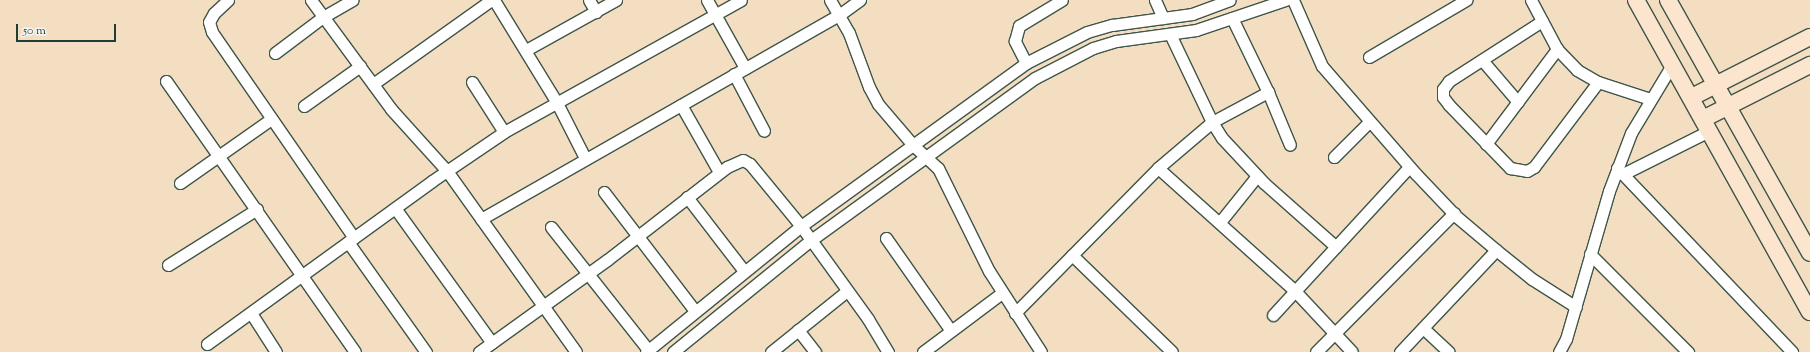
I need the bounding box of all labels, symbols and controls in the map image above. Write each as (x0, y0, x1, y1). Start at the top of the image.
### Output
scale bar (18, 16, 118, 42)
text: 50 m (23, 22, 46, 40)

